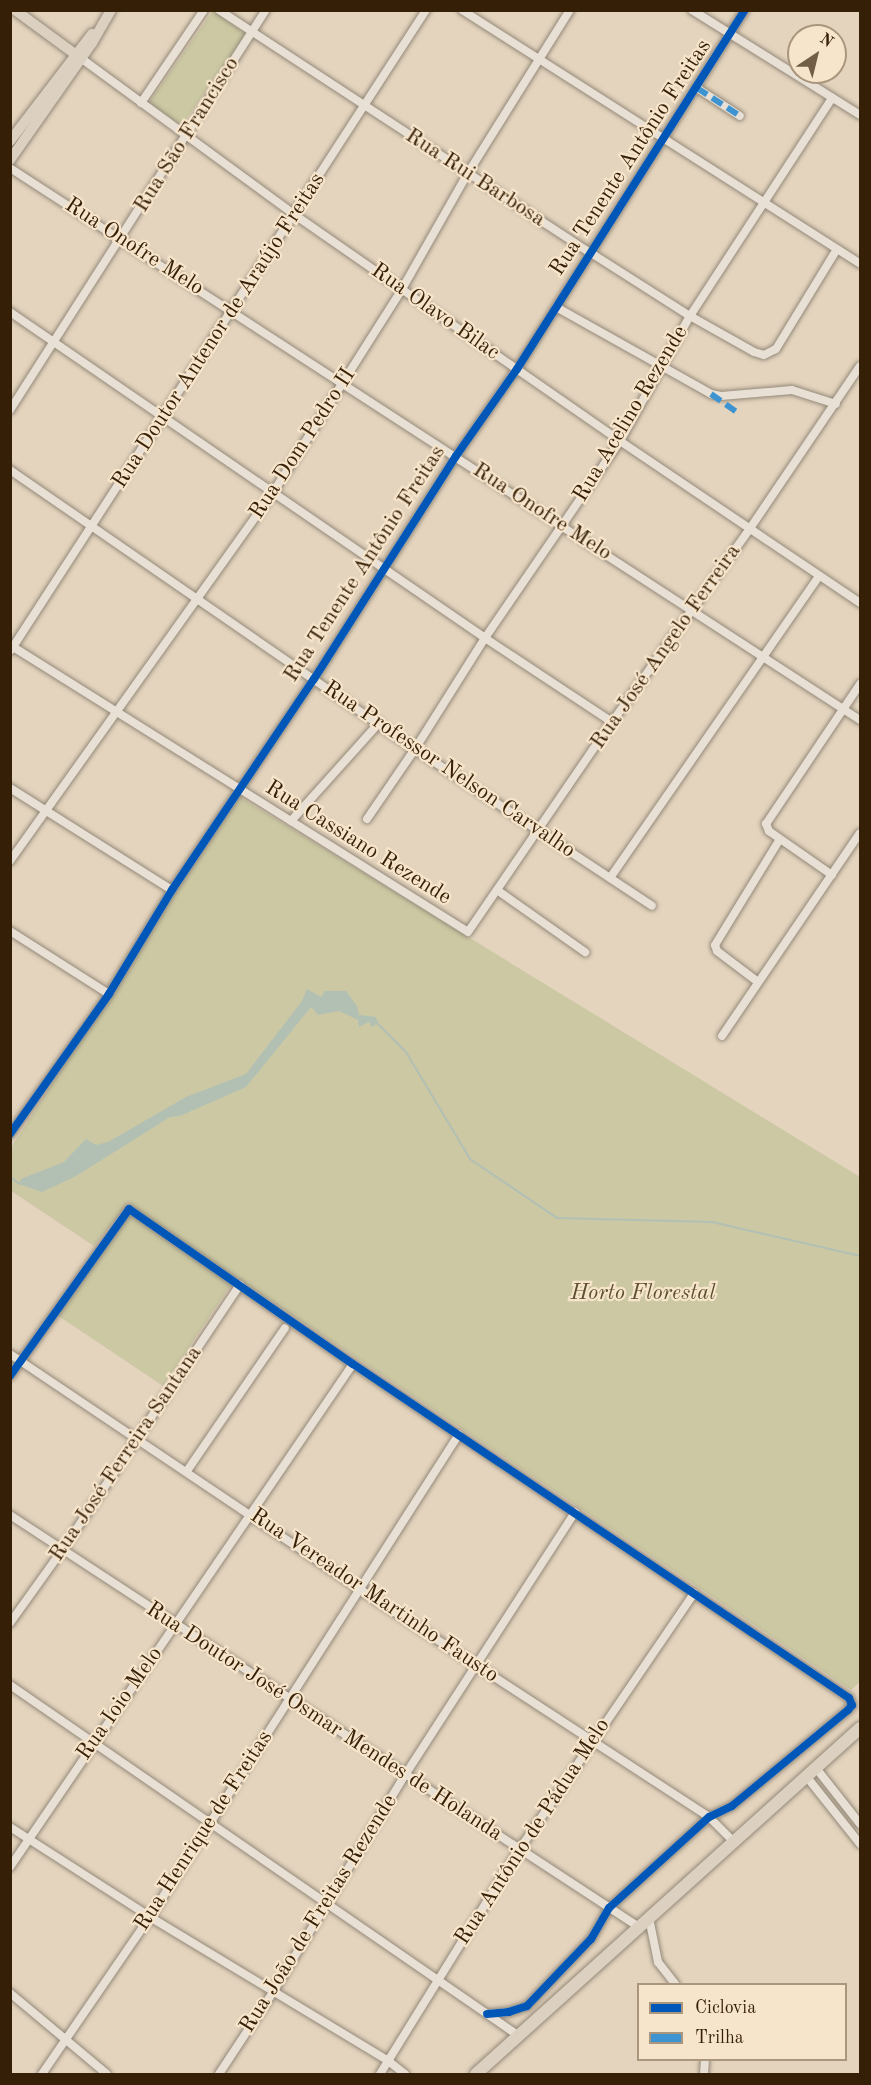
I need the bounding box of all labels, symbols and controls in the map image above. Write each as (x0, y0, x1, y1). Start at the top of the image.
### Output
north arrow (787, 24, 847, 84)
text: N (817, 31, 836, 51)
street label: Rua Tenente Antônio Freitas (545, 35, 717, 281)
street label: Rua São Francisco (129, 52, 245, 218)
street label: Rua Rui Barbosa (400, 123, 550, 233)
street label: Rua Doutor Antenor de Araújo Freitas (107, 168, 331, 494)
street label: Rua Onofre Melo (59, 192, 209, 302)
street label: Rua Olavo Bilac (365, 258, 505, 366)
street label: Rua Acelino Rezende (568, 321, 694, 507)
street label: Rua Dom Pedro II (244, 363, 362, 525)
street label: Rua Tenente Antônio Freitas (279, 441, 451, 687)
street label: Rua Onofre Melo (467, 457, 617, 567)
street label: Rua José Angelo Ferreira (585, 539, 747, 755)
street label: Rua Professor Nelson Carvalho (318, 676, 580, 864)
street label: Rua Cassiano Rezende (260, 775, 456, 911)
park label: Horto Florestal (570, 1281, 716, 1307)
street label: Rua José Ferreira Santana (44, 1341, 208, 1567)
street label: Rua Vereador Martinho Fausto (245, 1503, 503, 1689)
street label: Rua Doutor José Osmar Mendes de Holanda (141, 1597, 507, 1847)
street label: Rua Ioio Melo (71, 1642, 169, 1766)
street label: Rua Antônio de Pádua Melo (450, 1714, 616, 1950)
street label: Rua Henrique de Freitas (129, 1726, 279, 1936)
street label: Rua João de Freitas Rezende (235, 1790, 403, 2038)
legend (637, 1983, 847, 2061)
text: Ciclovia (695, 1999, 756, 2017)
text: Trilha (695, 2029, 744, 2047)

